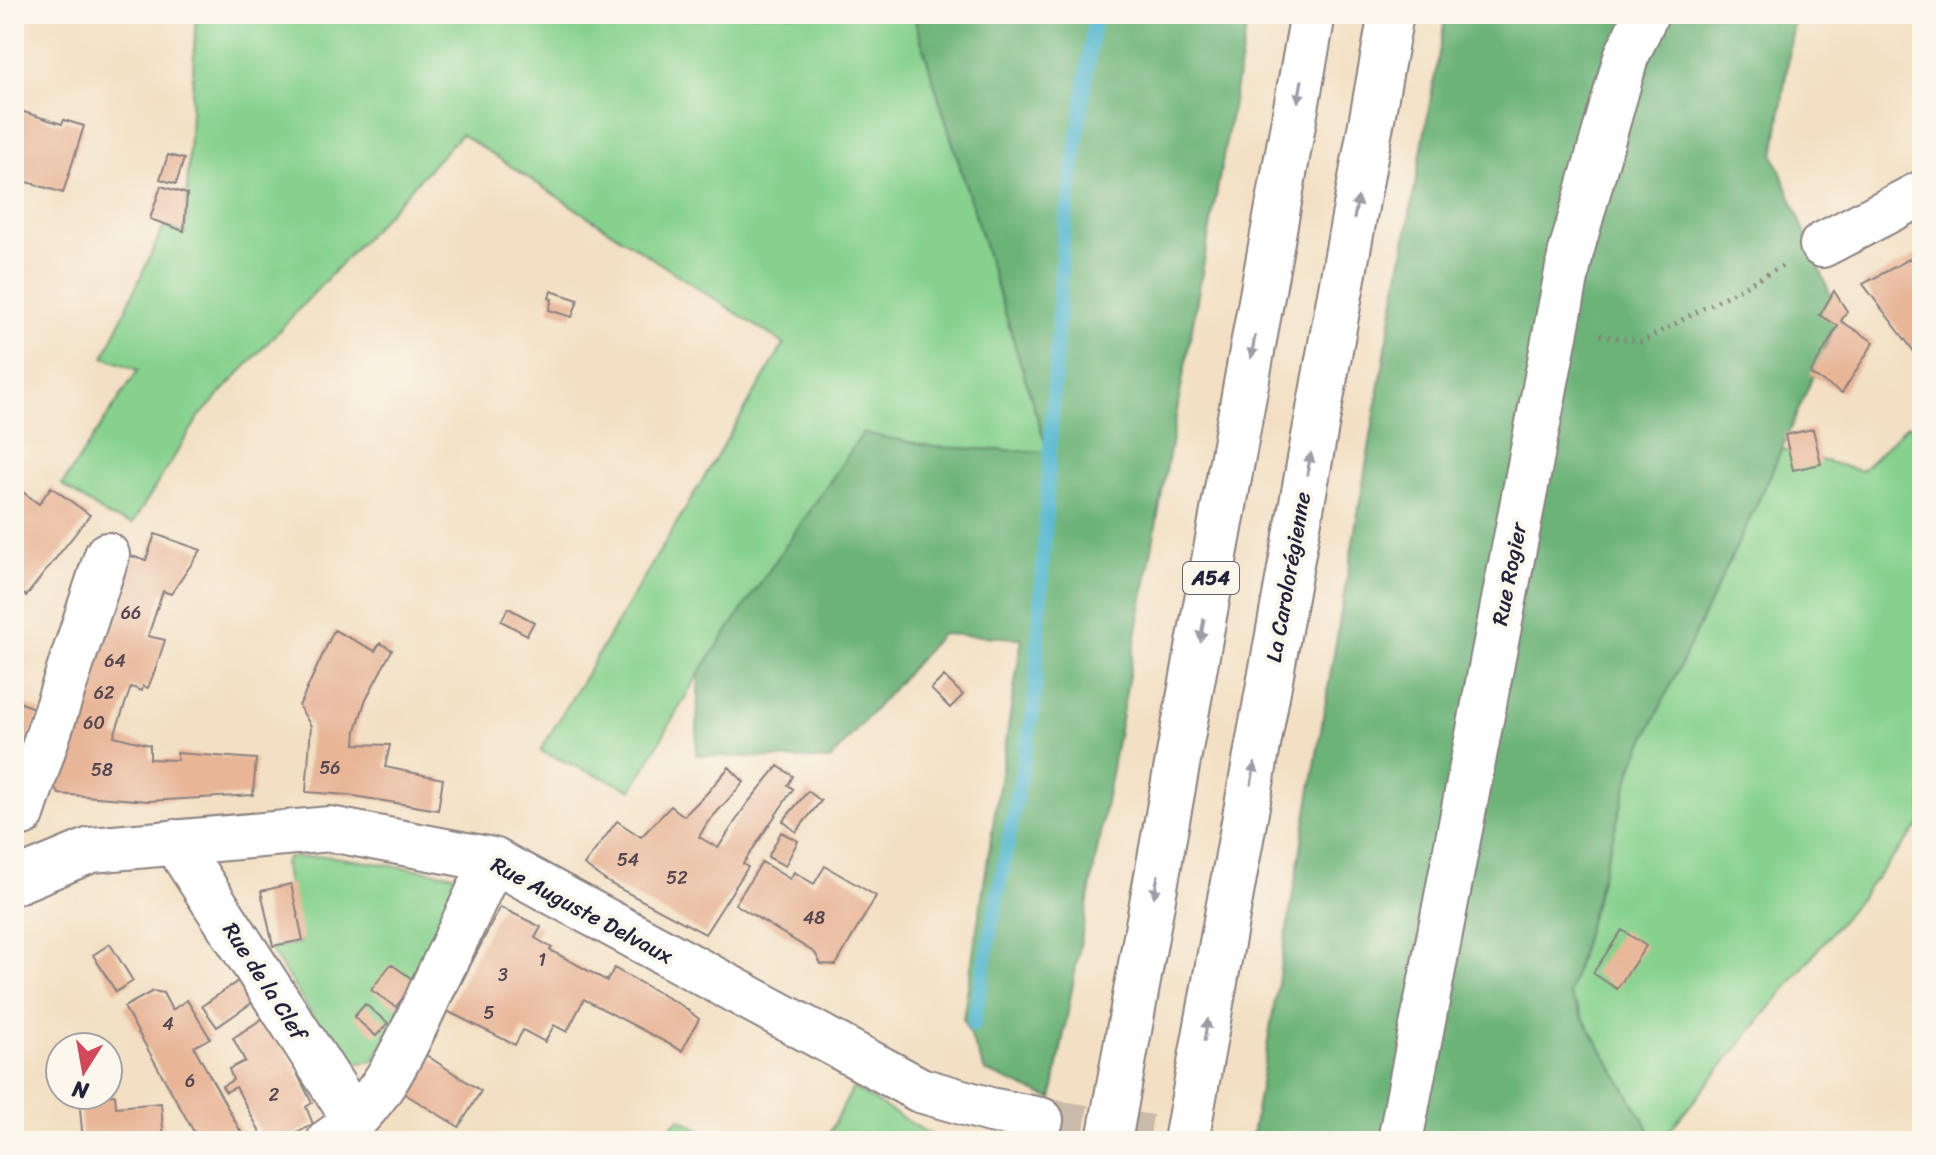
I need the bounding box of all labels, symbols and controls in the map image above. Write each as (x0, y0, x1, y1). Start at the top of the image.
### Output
one-way arrow (1293, 79, 1305, 104)
one-way arrow (1350, 195, 1362, 220)
one-way arrow (1247, 334, 1259, 359)
one-way arrow (1304, 451, 1316, 476)
street label: La Carolorégienne (1254, 489, 1322, 665)
street label: Rue Rogier (1480, 517, 1538, 629)
road number: A54 (1183, 562, 1239, 594)
house number: 66 (121, 597, 141, 629)
one-way arrow (1195, 618, 1207, 643)
house number: 64 (104, 645, 126, 677)
house number: 62 (94, 677, 114, 709)
house number: 60 (83, 707, 105, 739)
house number: 56 (319, 752, 341, 784)
house number: 58 (91, 754, 113, 786)
one-way arrow (1247, 762, 1259, 787)
house number: 54 (617, 844, 639, 876)
street label: Rue Auguste Delvaux (484, 845, 681, 975)
house number: 52 (666, 862, 688, 894)
one-way arrow (1149, 874, 1161, 899)
house number: 48 (803, 902, 825, 934)
street label: Rue de la Clef (212, 914, 320, 1051)
house number: 1 (538, 944, 546, 976)
house number: 3 (498, 959, 508, 991)
house number: 5 (484, 997, 495, 1029)
house number: 4 (162, 1008, 174, 1040)
one-way arrow (1200, 1017, 1212, 1042)
north arrow (44, 1031, 124, 1111)
house number: 6 (185, 1065, 195, 1097)
text: N (68, 1069, 92, 1111)
house number: 2 (269, 1079, 279, 1111)

